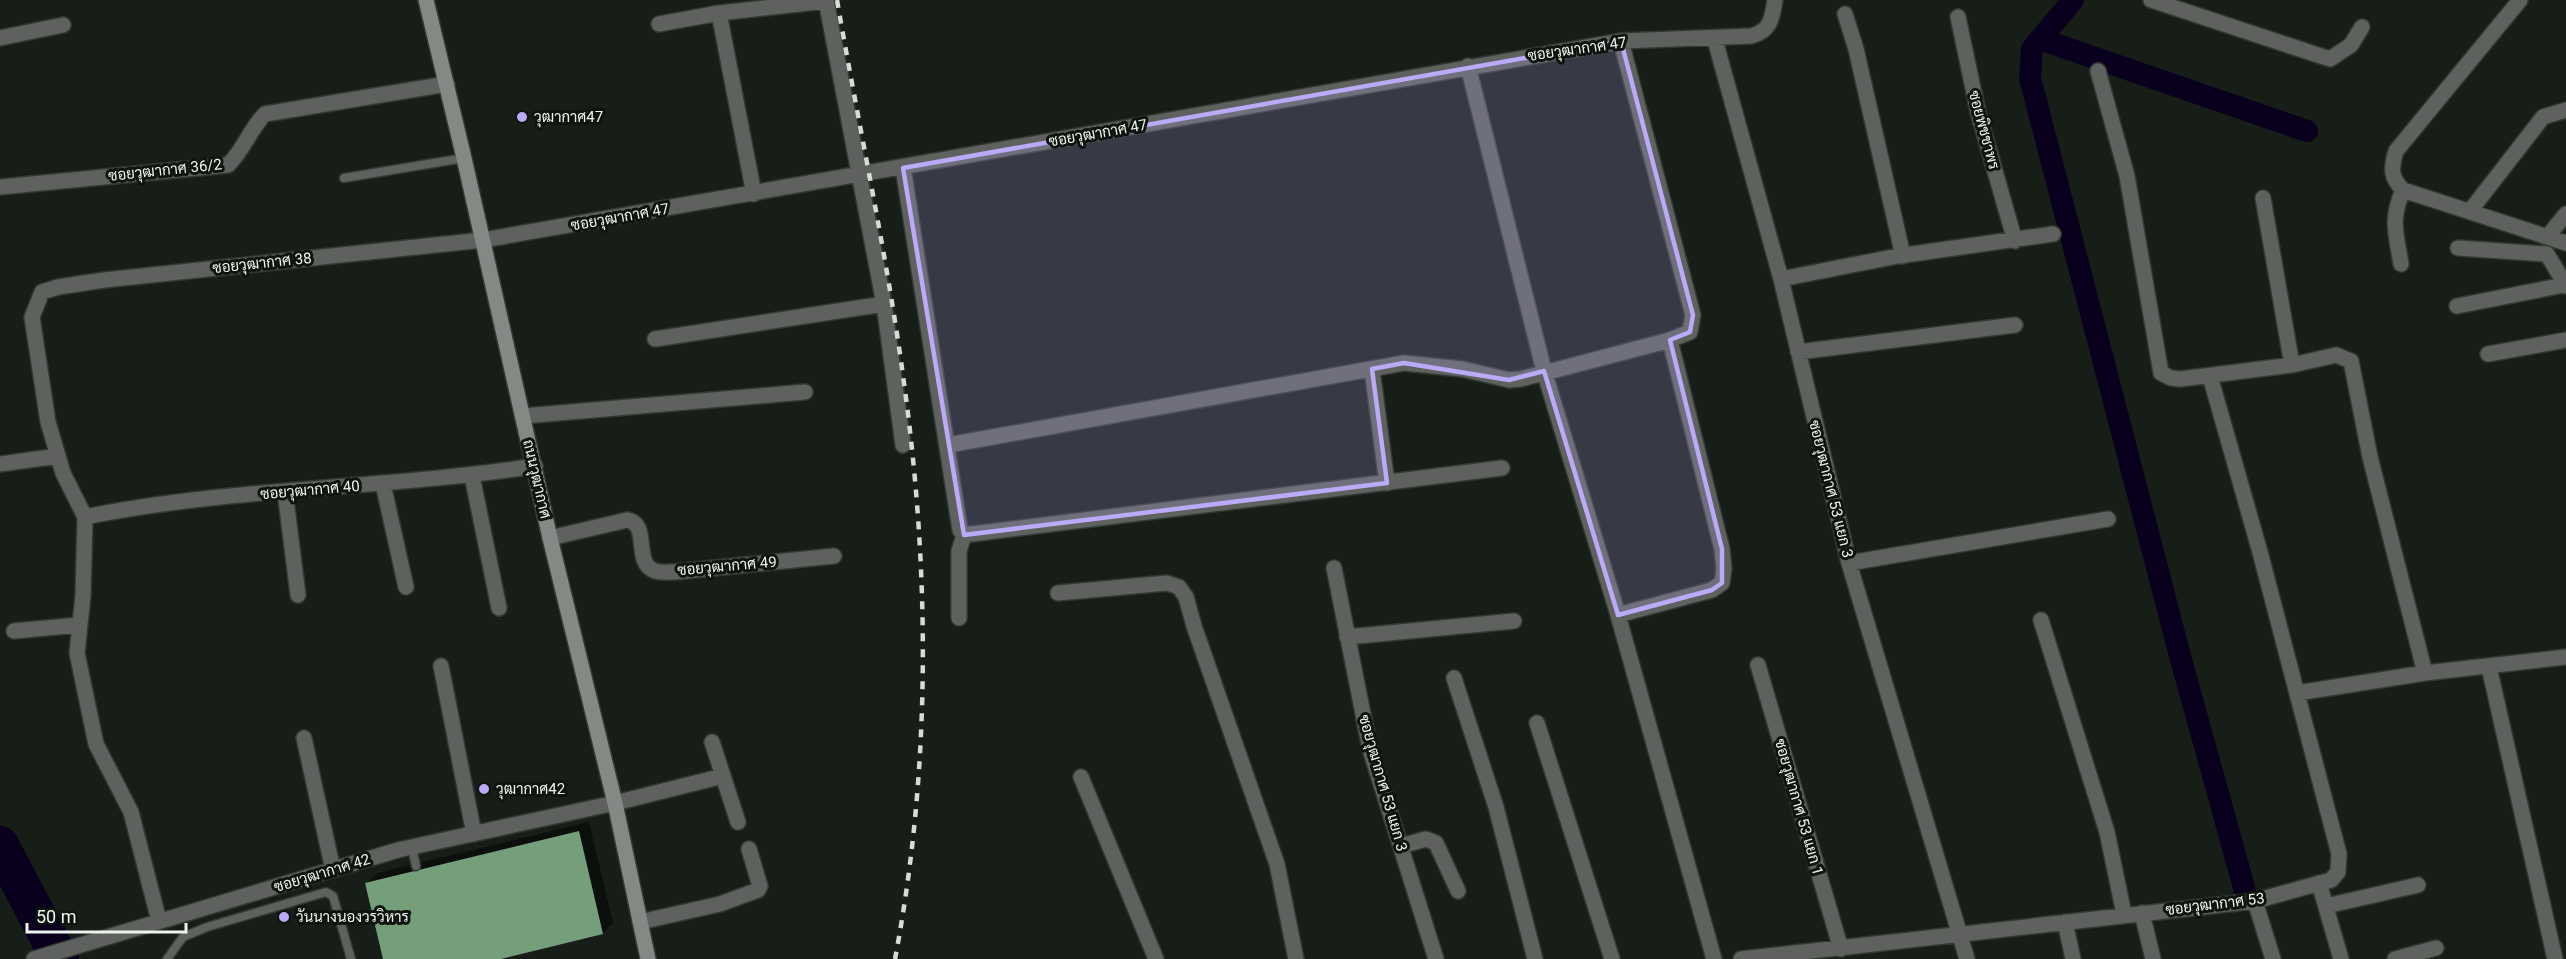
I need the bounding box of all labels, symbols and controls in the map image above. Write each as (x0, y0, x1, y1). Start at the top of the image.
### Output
street label: ซอยวุฒากาศ 47 (1526, 33, 1628, 67)
street label: ซอยพิชชาพร (1965, 89, 2003, 171)
place label: วุฒากาศ47 (534, 108, 603, 128)
marker: วุฒากาศ47 (515, 110, 529, 124)
street label: ซอยวุฒากาศ 47 (1047, 115, 1149, 152)
street label: ซอยวุฒากาศ 36/2 (107, 155, 223, 187)
street label: ซอยวุฒากาศ 47 (569, 199, 671, 236)
street label: ซอยวุฒากาศ 38 (212, 249, 313, 279)
street label: ซอยวุฒากาศ 53 แยก 3 (1803, 418, 1857, 560)
street label: ถนนวุฒากาศ (517, 438, 555, 521)
street label: ซอยวุฒากาศ 40 (260, 477, 361, 505)
street label: ซอยวุฒากาศ 49 (677, 553, 778, 581)
street label: ซอยวุฒากาศ 53 แยก 3 (1353, 713, 1411, 854)
street label: ซอยวุฒากาศ 53 แยก 1 (1769, 737, 1827, 878)
place label: วุฒากาศ42 (496, 780, 565, 800)
marker: วุฒากาศ42 (477, 782, 491, 796)
street label: ซอยวุฒากาศ 42 (272, 850, 373, 898)
street label: ซอยวุฒากาศ 53 (2164, 889, 2266, 921)
scale bar (27, 896, 186, 934)
text: 50 m (36, 906, 76, 927)
place label: วันนางนองวรวิหาร (296, 908, 409, 926)
marker: วันนางนองวรวิหาร (277, 910, 291, 924)

